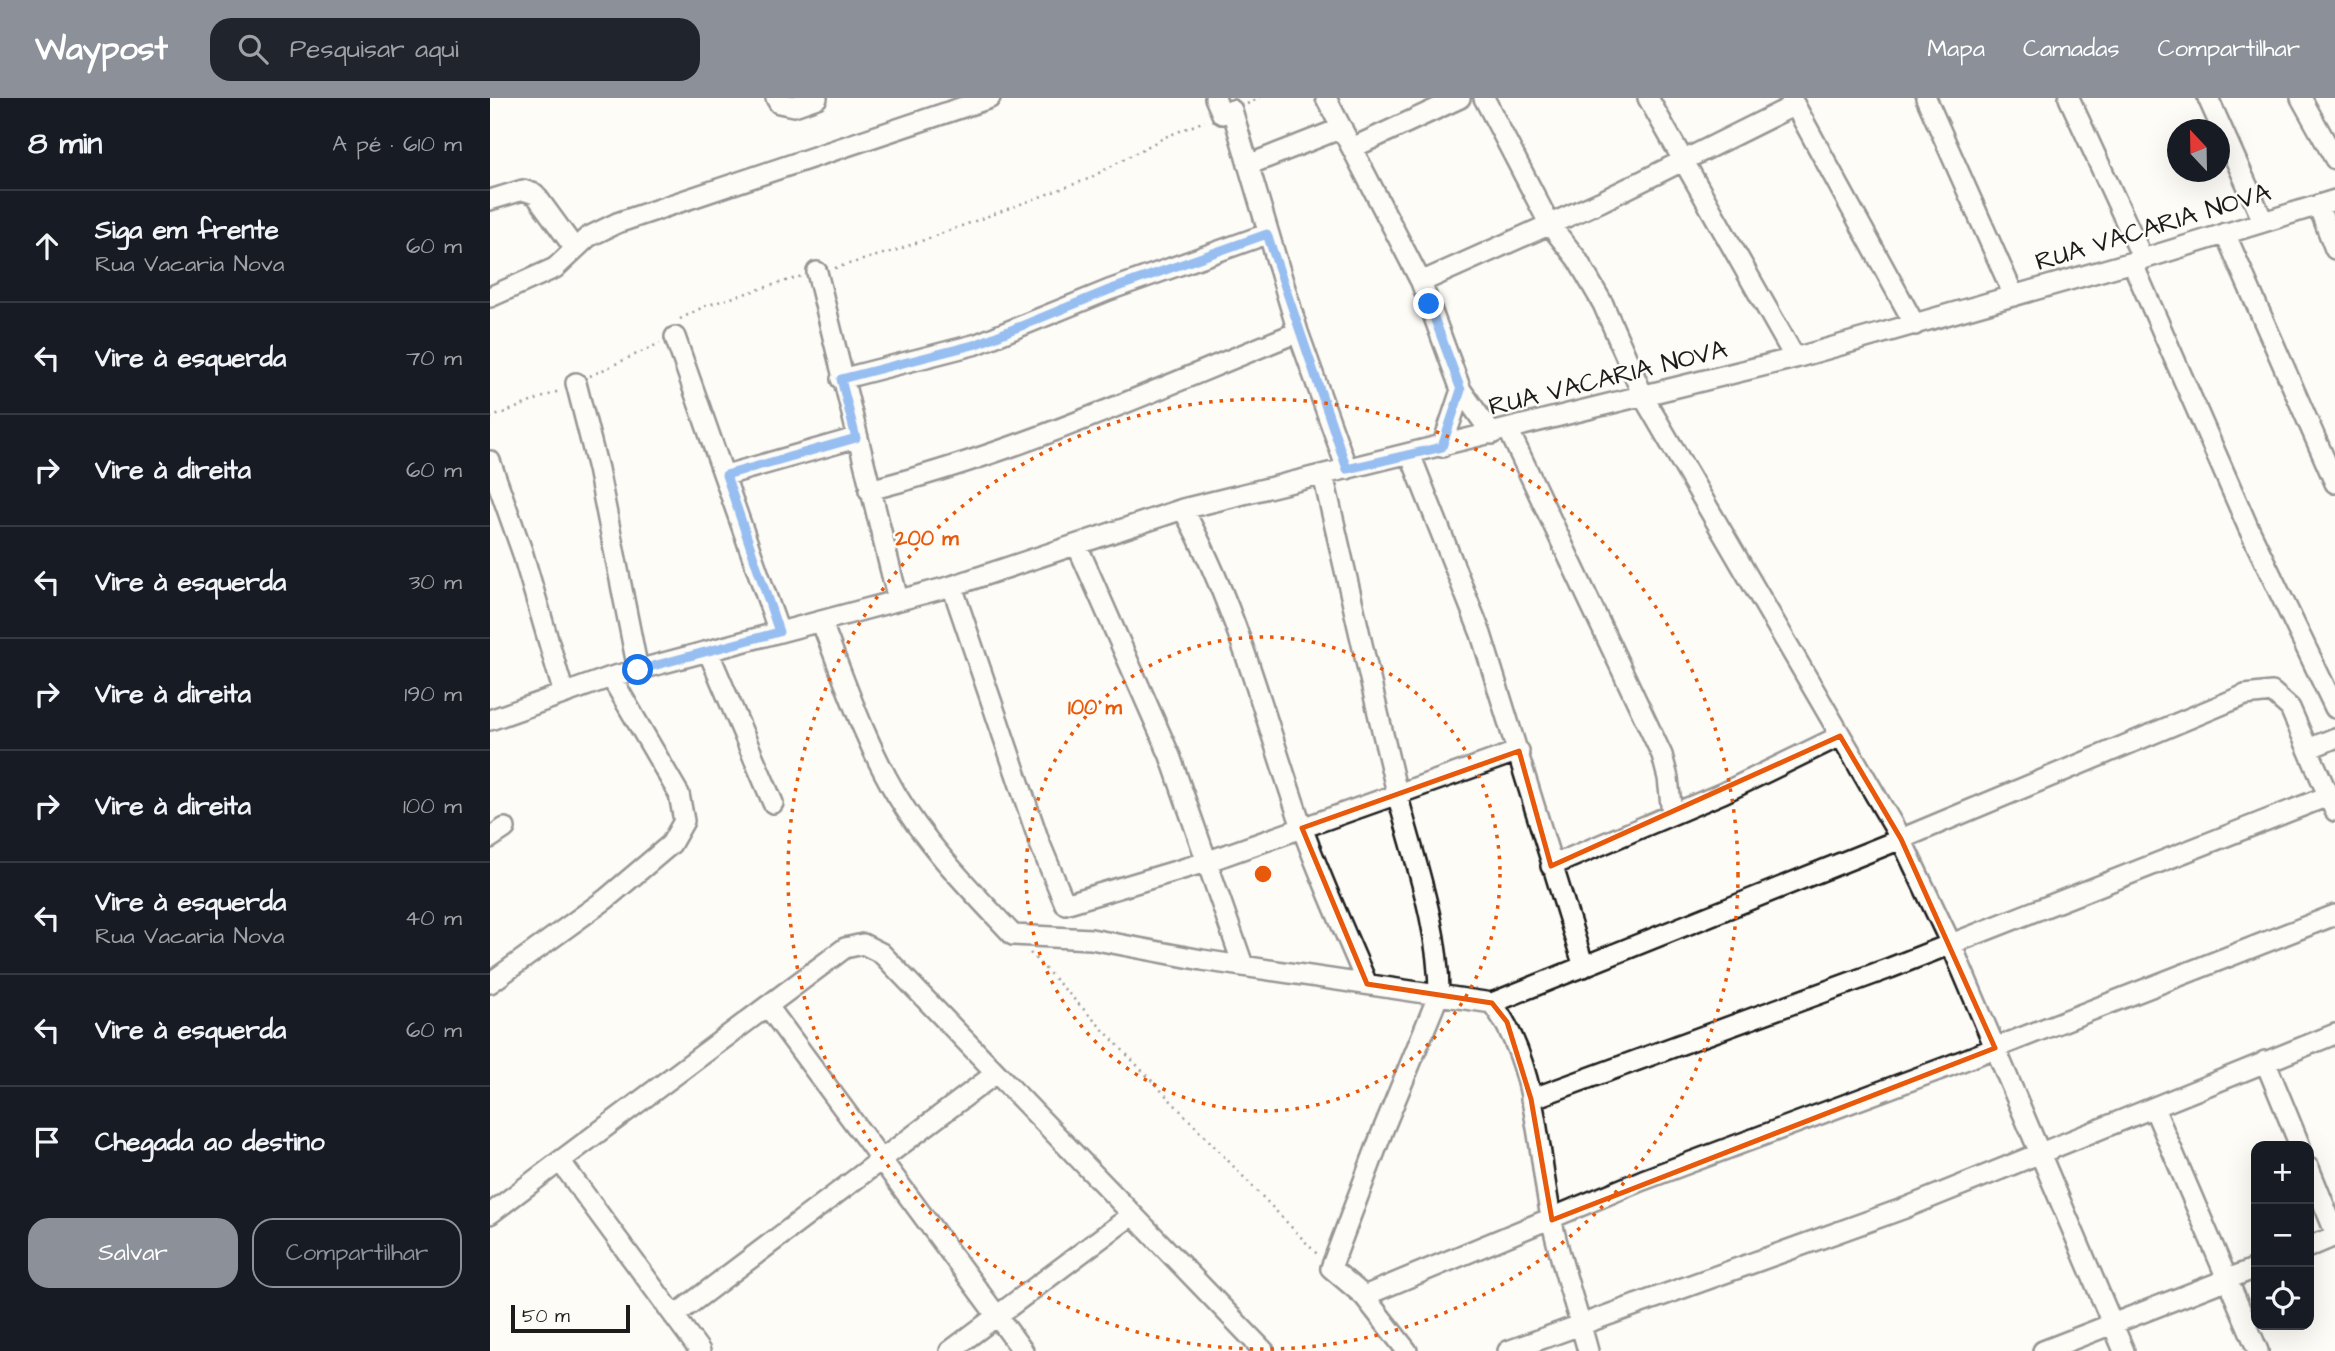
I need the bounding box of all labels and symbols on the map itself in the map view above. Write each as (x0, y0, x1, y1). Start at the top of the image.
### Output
north arrow (2167, 119, 2230, 182)
street label: RUA VACARIA NOVA (2031, 174, 2275, 280)
route end (1413, 288, 1444, 319)
street label: RUA VACARIA NOVA (1485, 331, 1731, 425)
text: 200 m (894, 524, 959, 553)
route start (622, 654, 653, 685)
text: 100 m (1068, 693, 1123, 722)
centre of rings (1251, 862, 1275, 886)
scale bar (511, 1302, 630, 1334)

